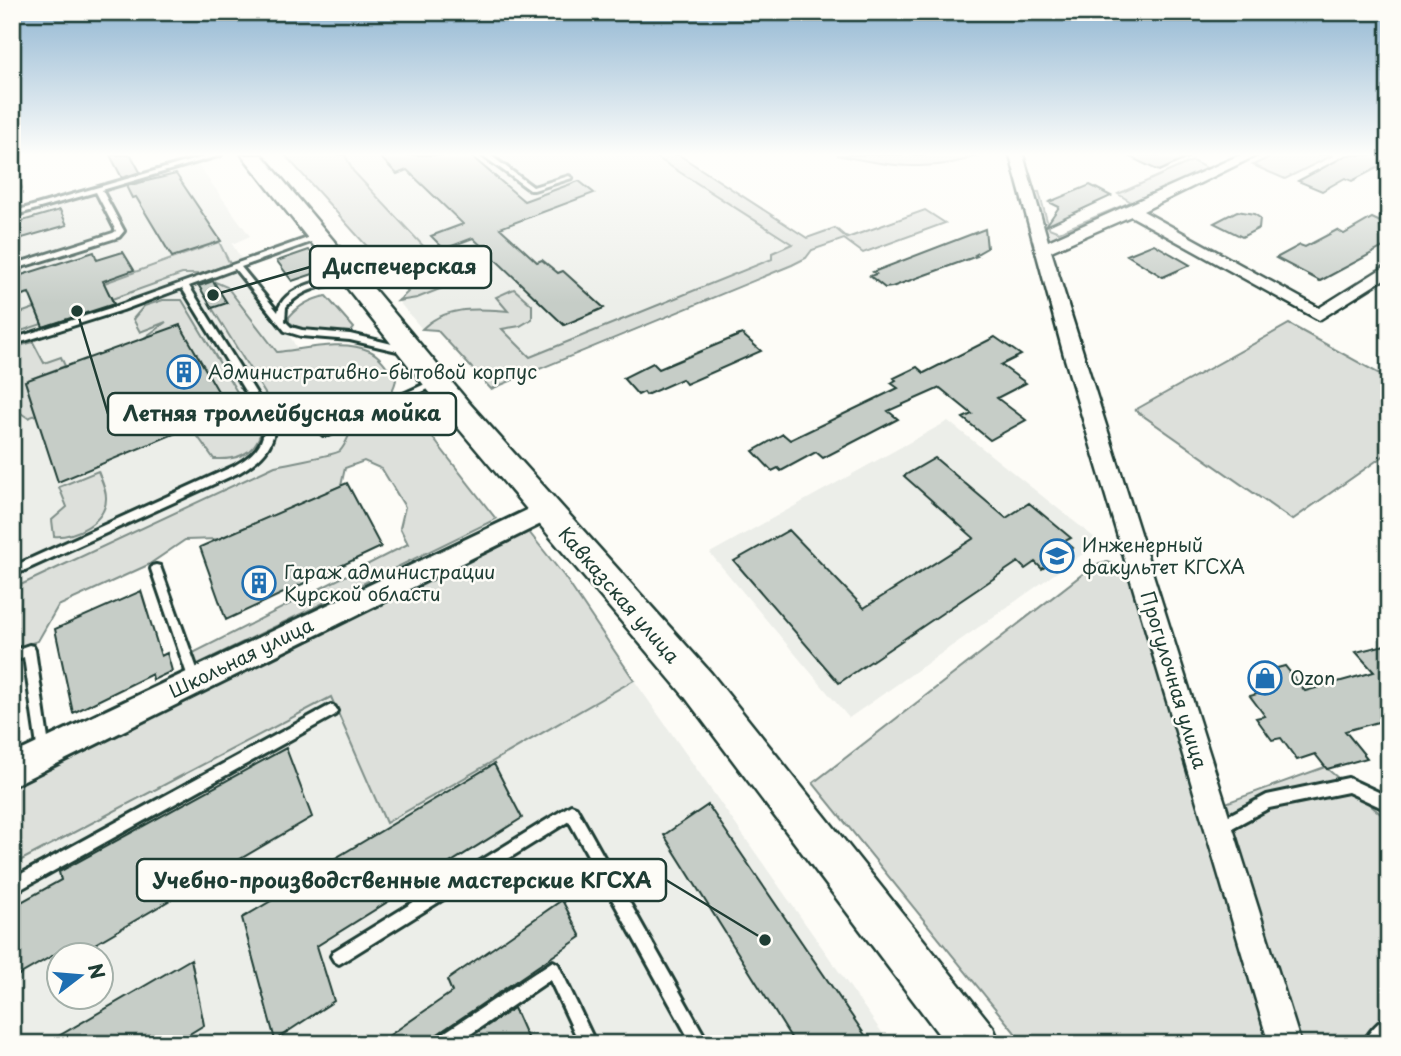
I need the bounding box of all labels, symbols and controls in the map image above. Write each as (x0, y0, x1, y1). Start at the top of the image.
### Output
callout: Диспечерская (310, 246, 491, 288)
text: Диспечерская (322, 249, 477, 281)
building icon: Административно-бытовой корпус (165, 353, 203, 391)
place label: Административно-бытовой корпус (208, 357, 537, 385)
callout: Летняя троллейбусная мойка (108, 393, 456, 435)
text: Летняя троллейбусная мойка (123, 396, 441, 428)
street label: Кавказская улица (553, 520, 687, 669)
place label: Инженерный факультет КГСХА (1082, 530, 1245, 580)
school or university icon: Инженерный факультет КГСХА (1038, 537, 1076, 575)
place label: Гараж администрации Курской области (284, 557, 496, 607)
building icon: Гараж администрации Курской области (240, 564, 278, 602)
street label: Прогулочная улица (1135, 587, 1215, 772)
street label: Школьная улица (164, 610, 318, 704)
shop icon: Ozon (1246, 659, 1284, 697)
place label: Ozon (1290, 663, 1335, 691)
callout: Учебно-производственные мастерские КГСХА (137, 859, 666, 901)
text: Учебно-производственные мастерские КГСХА (152, 863, 652, 895)
north arrow (46, 940, 116, 1010)
text: N (82, 960, 113, 982)

